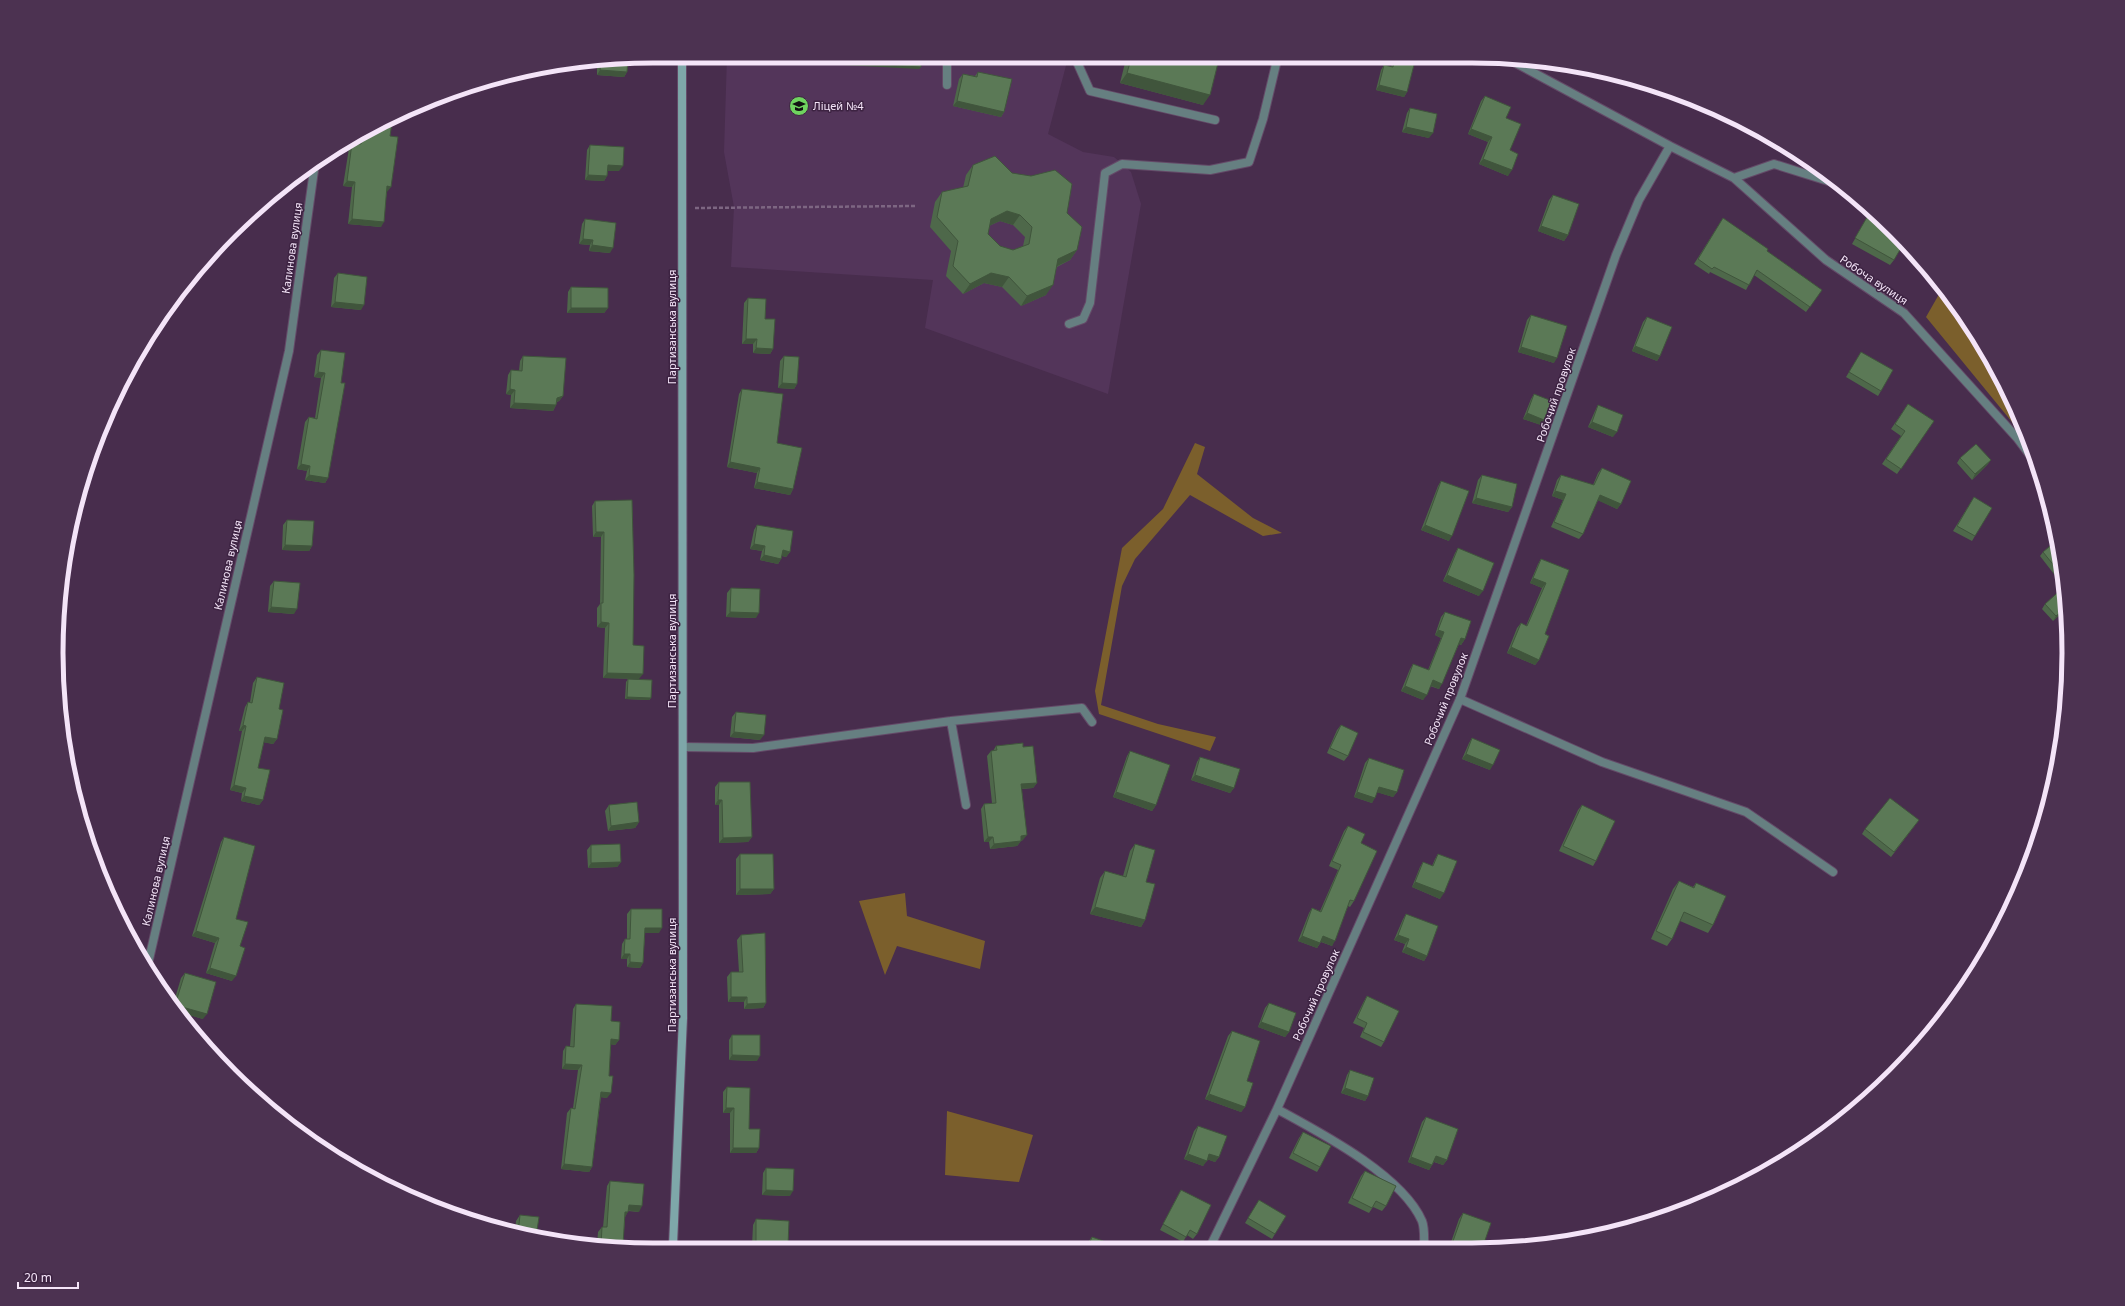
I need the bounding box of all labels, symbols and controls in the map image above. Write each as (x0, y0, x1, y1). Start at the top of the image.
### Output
school or university icon: Ліцей №4 (788, 95, 810, 117)
place label: Ліцей №4 (813, 98, 864, 113)
street label: Калинова вулиця (278, 201, 305, 295)
street label: Робоча вулиця (1837, 251, 1911, 308)
street label: Партизанська вулиця (664, 270, 679, 384)
street label: Робочий провулок (1532, 345, 1579, 444)
street label: Калинова вулиця (210, 518, 245, 611)
street label: Партизанська вулиця (664, 594, 679, 708)
street label: Робочий провулок (1420, 650, 1471, 747)
street label: Калинова вулиця (138, 834, 173, 927)
street label: Партизанська вулиця (664, 918, 679, 1032)
street label: Робочий провулок (1289, 946, 1343, 1043)
scale bar (18, 1264, 78, 1290)
text: 20 m (24, 1269, 52, 1286)

